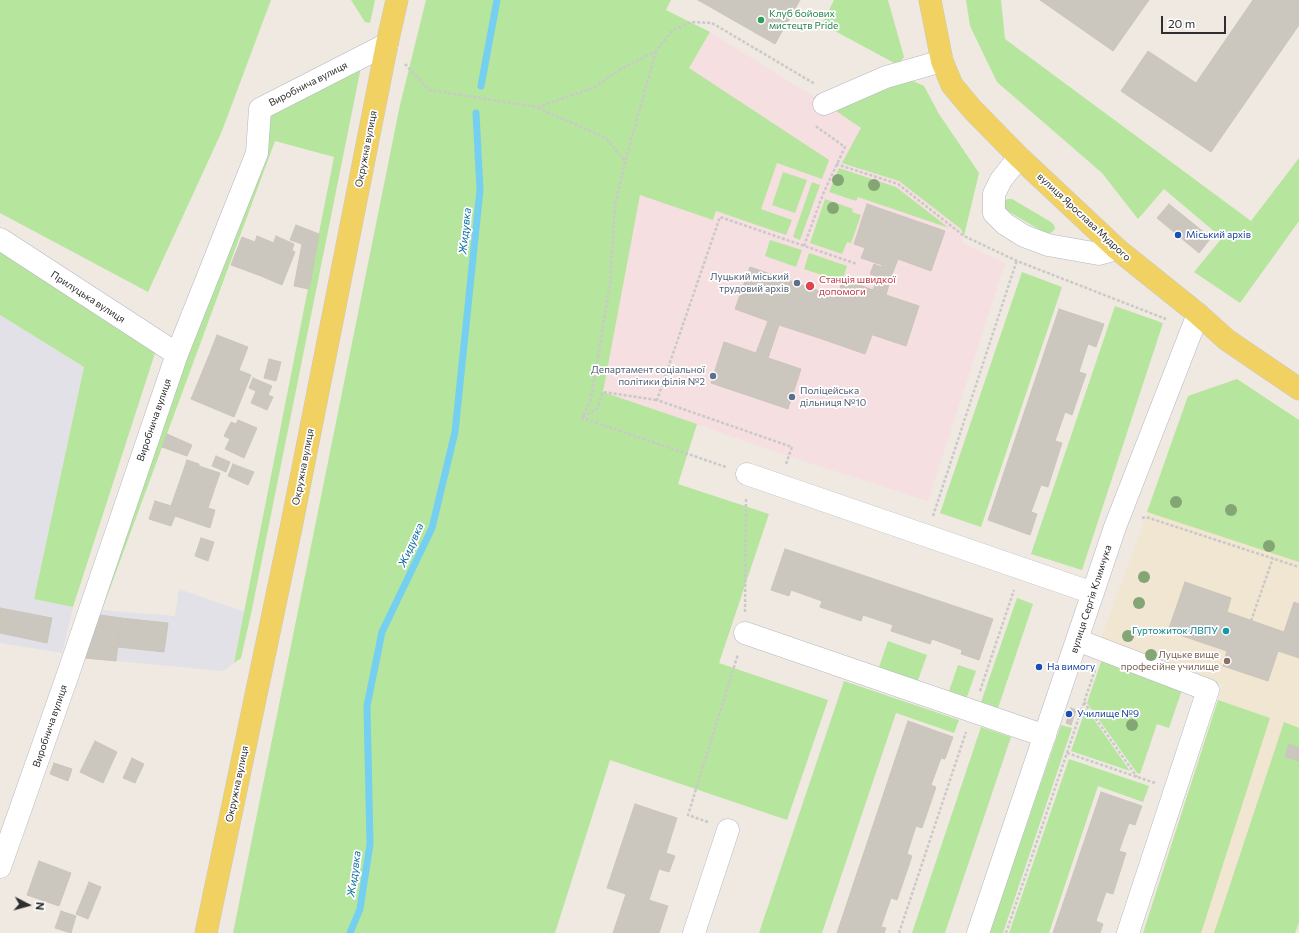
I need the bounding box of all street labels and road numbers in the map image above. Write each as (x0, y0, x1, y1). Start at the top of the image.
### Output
street label: Виробнича вулиця (267, 59, 349, 109)
street label: Окружна вулиця (353, 110, 379, 188)
street label: вулиця Ярослава Мудрого (1035, 171, 1133, 263)
street label: Прилуцька вулиця (49, 269, 127, 325)
street label: Виробнича вулиця (134, 377, 174, 463)
street label: Окружна вулиця (290, 428, 316, 506)
street label: вулиця Сергія Климчука (1068, 543, 1114, 655)
street label: Виробнича вулиця (30, 683, 70, 769)
street label: Окружна вулиця (223, 745, 251, 823)

